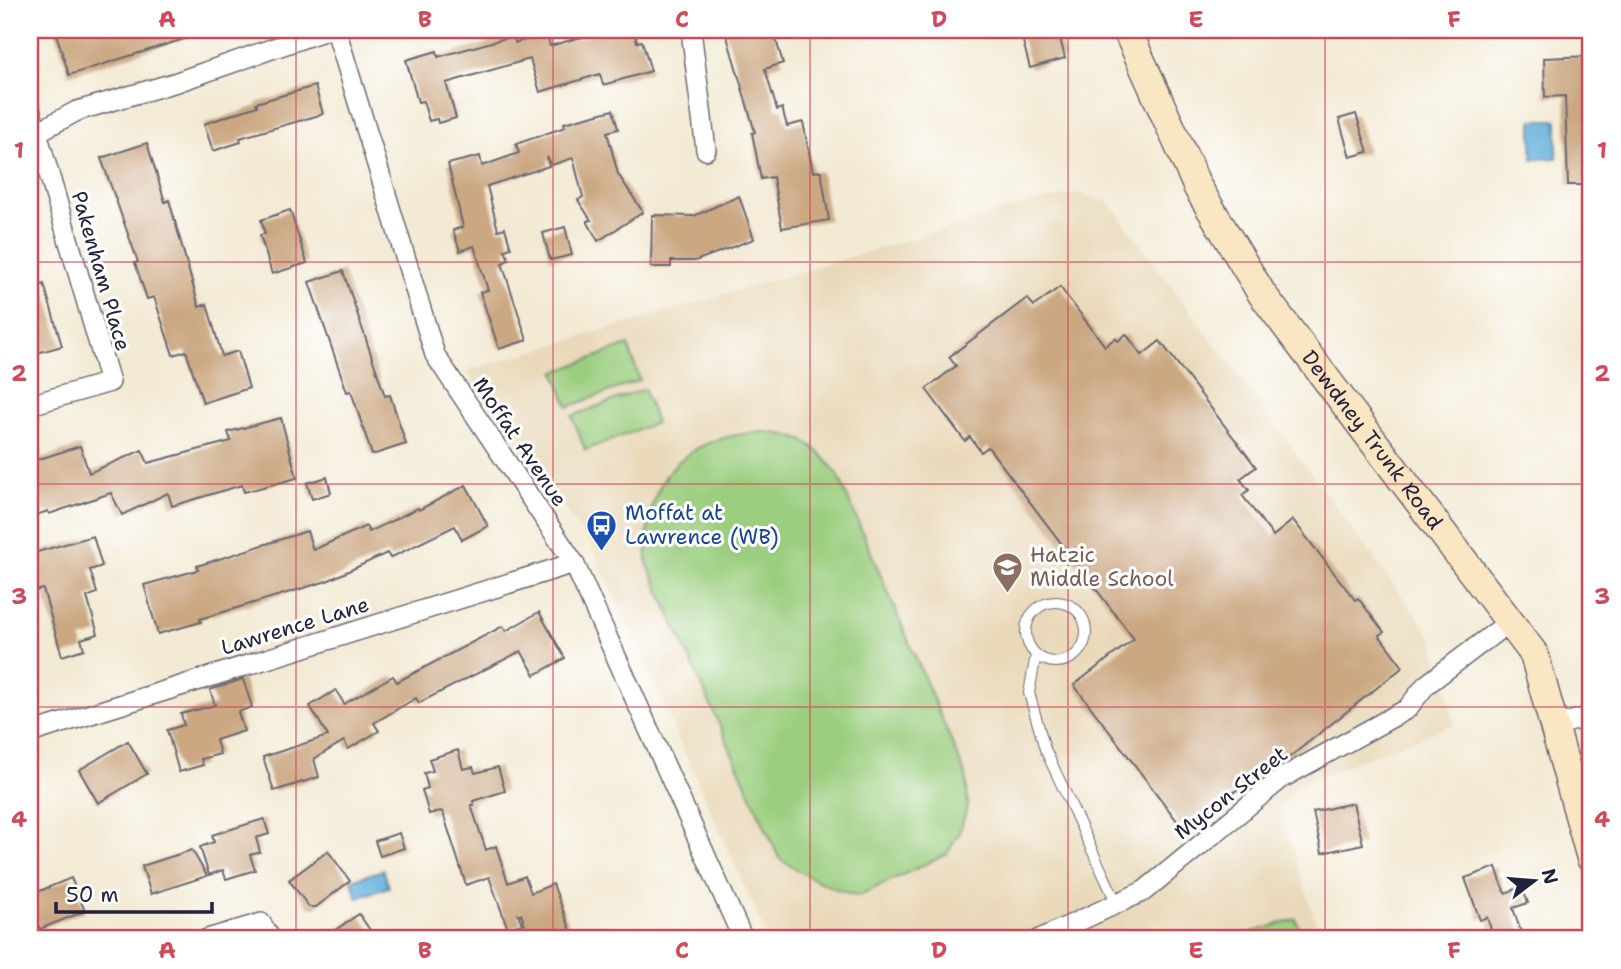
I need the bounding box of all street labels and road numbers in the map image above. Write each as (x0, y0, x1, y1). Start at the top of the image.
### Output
street label: Pakenham Place (65, 188, 137, 354)
street label: Dewdney Trunk Road (1296, 345, 1449, 535)
street label: Moffat Avenue (466, 372, 574, 512)
street label: Lawrence Lane (218, 590, 372, 662)
street label: Mycon Street (1169, 740, 1293, 846)

